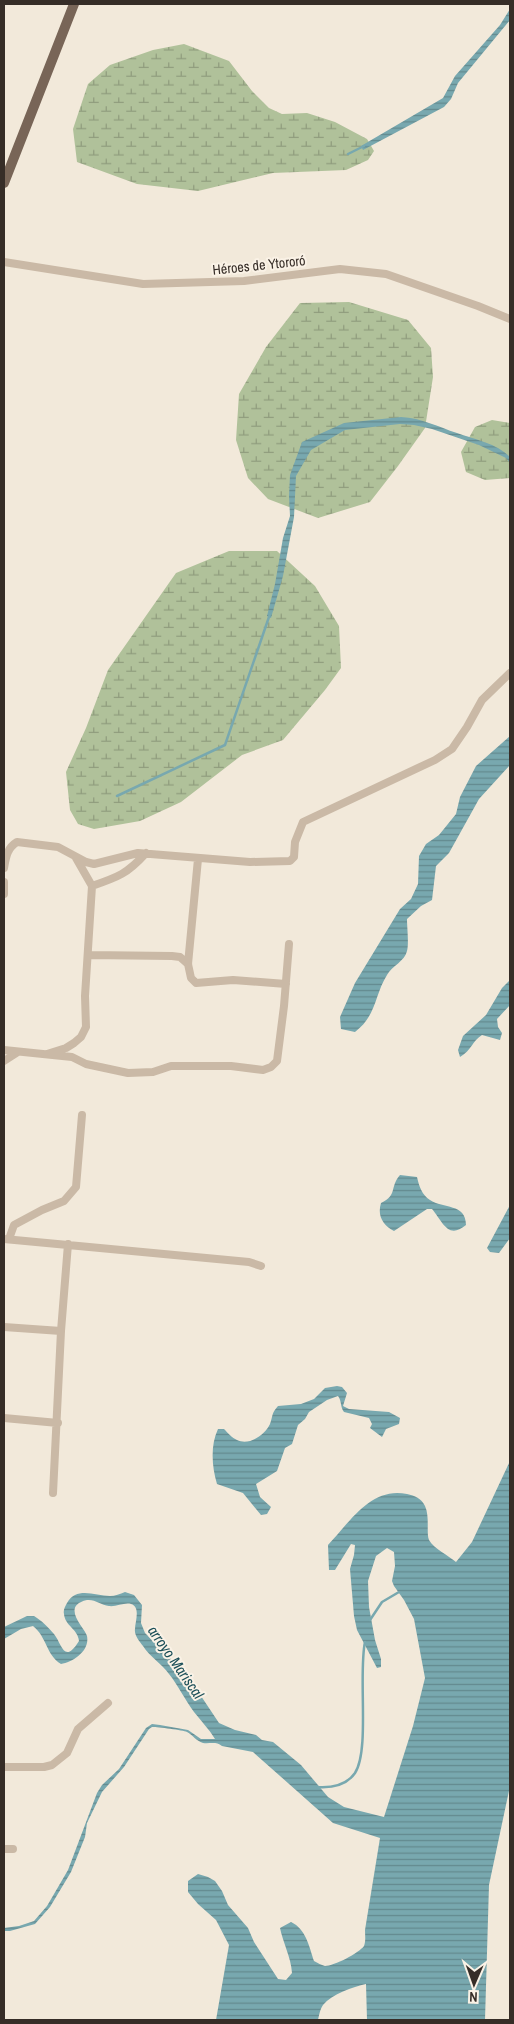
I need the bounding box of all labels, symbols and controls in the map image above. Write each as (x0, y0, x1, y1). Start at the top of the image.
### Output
street label: Héroes de Ytororó (212, 251, 306, 279)
water label: arroyo Mariscal (143, 1621, 209, 1703)
north arrow (449, 1959, 499, 2009)
text: N (469, 1988, 478, 2006)

